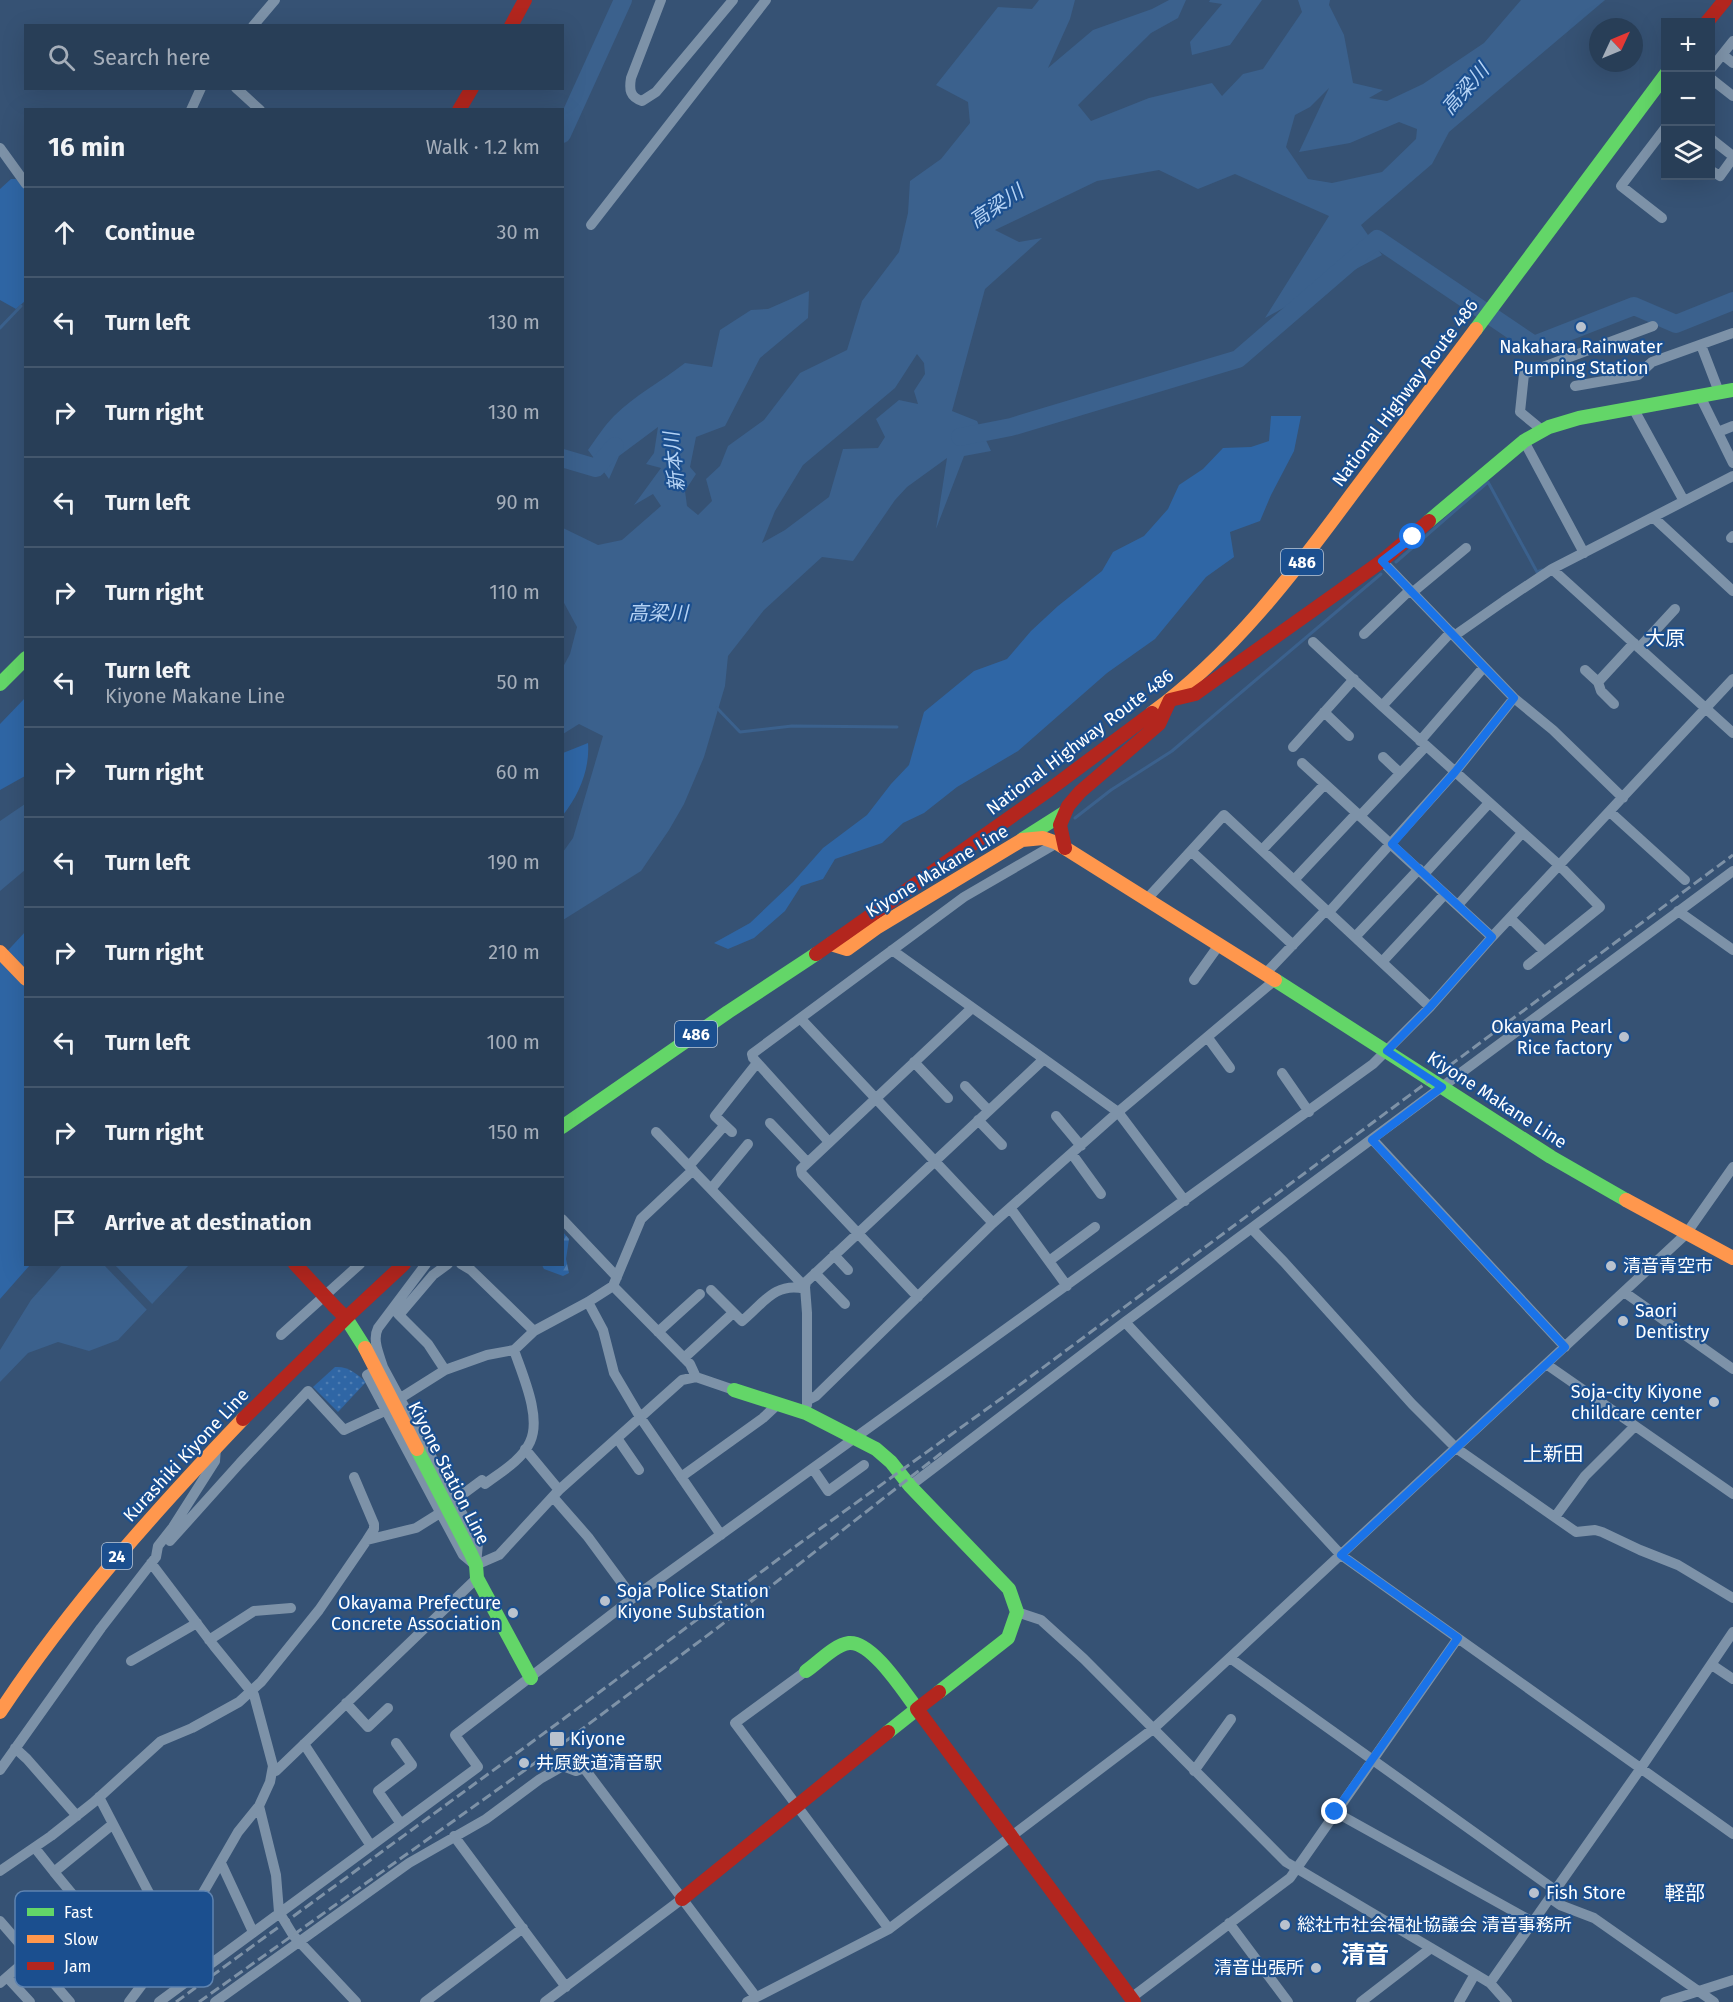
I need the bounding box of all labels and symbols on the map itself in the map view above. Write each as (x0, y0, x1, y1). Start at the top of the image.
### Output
north arrow (1589, 18, 1643, 72)
water label: 高梁川 (1436, 57, 1495, 120)
water label: 高梁川 (964, 178, 1029, 233)
street label: National Highway Route 486 (1327, 295, 1483, 491)
marker: Nakahara Rainwater Pumping Station (1574, 320, 1588, 334)
place label: Nakahara Rainwater Pumping Station (1499, 336, 1663, 379)
water label: 新本川 (659, 429, 689, 493)
route start (1399, 523, 1425, 549)
road number: 486 (1281, 549, 1323, 575)
water label: 高梁川 (628, 601, 690, 625)
district label: 大原 (1645, 626, 1685, 650)
street label: National Highway Route 486 (982, 664, 1178, 820)
street label: Kiyone Makane Line (862, 820, 1012, 922)
place label: Okayama Pearl Rice factory (1491, 1016, 1612, 1059)
road number: 486 (675, 1021, 717, 1047)
marker: Okayama Pearl Rice factory (1617, 1030, 1631, 1044)
street label: Kiyone Makane Line (1423, 1047, 1571, 1153)
place label: 清音青空市 (1623, 1255, 1713, 1277)
marker: 清音青空市 (1604, 1259, 1618, 1273)
place label: Saori Dentistry (1635, 1300, 1709, 1343)
marker: Saori Dentistry (1616, 1314, 1630, 1328)
place label: Soja-city Kiyone childcare center (1571, 1381, 1702, 1424)
street label: Kurashiki Kiyone Line (118, 1384, 254, 1526)
marker: Soja-city Kiyone childcare center (1707, 1395, 1721, 1409)
street label: Kiyone Station Line (403, 1398, 495, 1548)
district label: 上新田 (1523, 1442, 1583, 1466)
road number: 24 (102, 1543, 132, 1569)
place label: Soja Police Station Kiyone Substation (617, 1580, 769, 1623)
place label: Okayama Prefecture Concrete Association (331, 1592, 501, 1635)
marker: Soja Police Station Kiyone Substation (598, 1594, 612, 1608)
marker: Okayama Prefecture Concrete Association (506, 1606, 520, 1620)
place label: Kiyone (570, 1728, 625, 1750)
marker: Kiyone (548, 1730, 566, 1748)
place label: 井原鉄道清音駅 (536, 1752, 662, 1774)
marker: 井原鉄道清音駅 (517, 1756, 531, 1770)
route end (1321, 1798, 1347, 1824)
district label: 軽部 (1665, 1881, 1705, 1905)
place label: Fish Store (1546, 1882, 1626, 1904)
marker: Fish Store (1527, 1886, 1541, 1900)
legend (15, 1891, 213, 1987)
text: Fast (64, 1903, 93, 1922)
place label: 総社市社会福祉協議会 清音事務所 (1297, 1914, 1572, 1936)
marker: 総社市社会福祉協議会 清音事務所 (1278, 1918, 1292, 1932)
text: Slow (64, 1930, 99, 1949)
district label: 清音 (1341, 1941, 1389, 1969)
text: Jam (64, 1957, 91, 1976)
place label: 清音出張所 (1214, 1957, 1304, 1979)
marker: 清音出張所 (1309, 1961, 1323, 1975)

